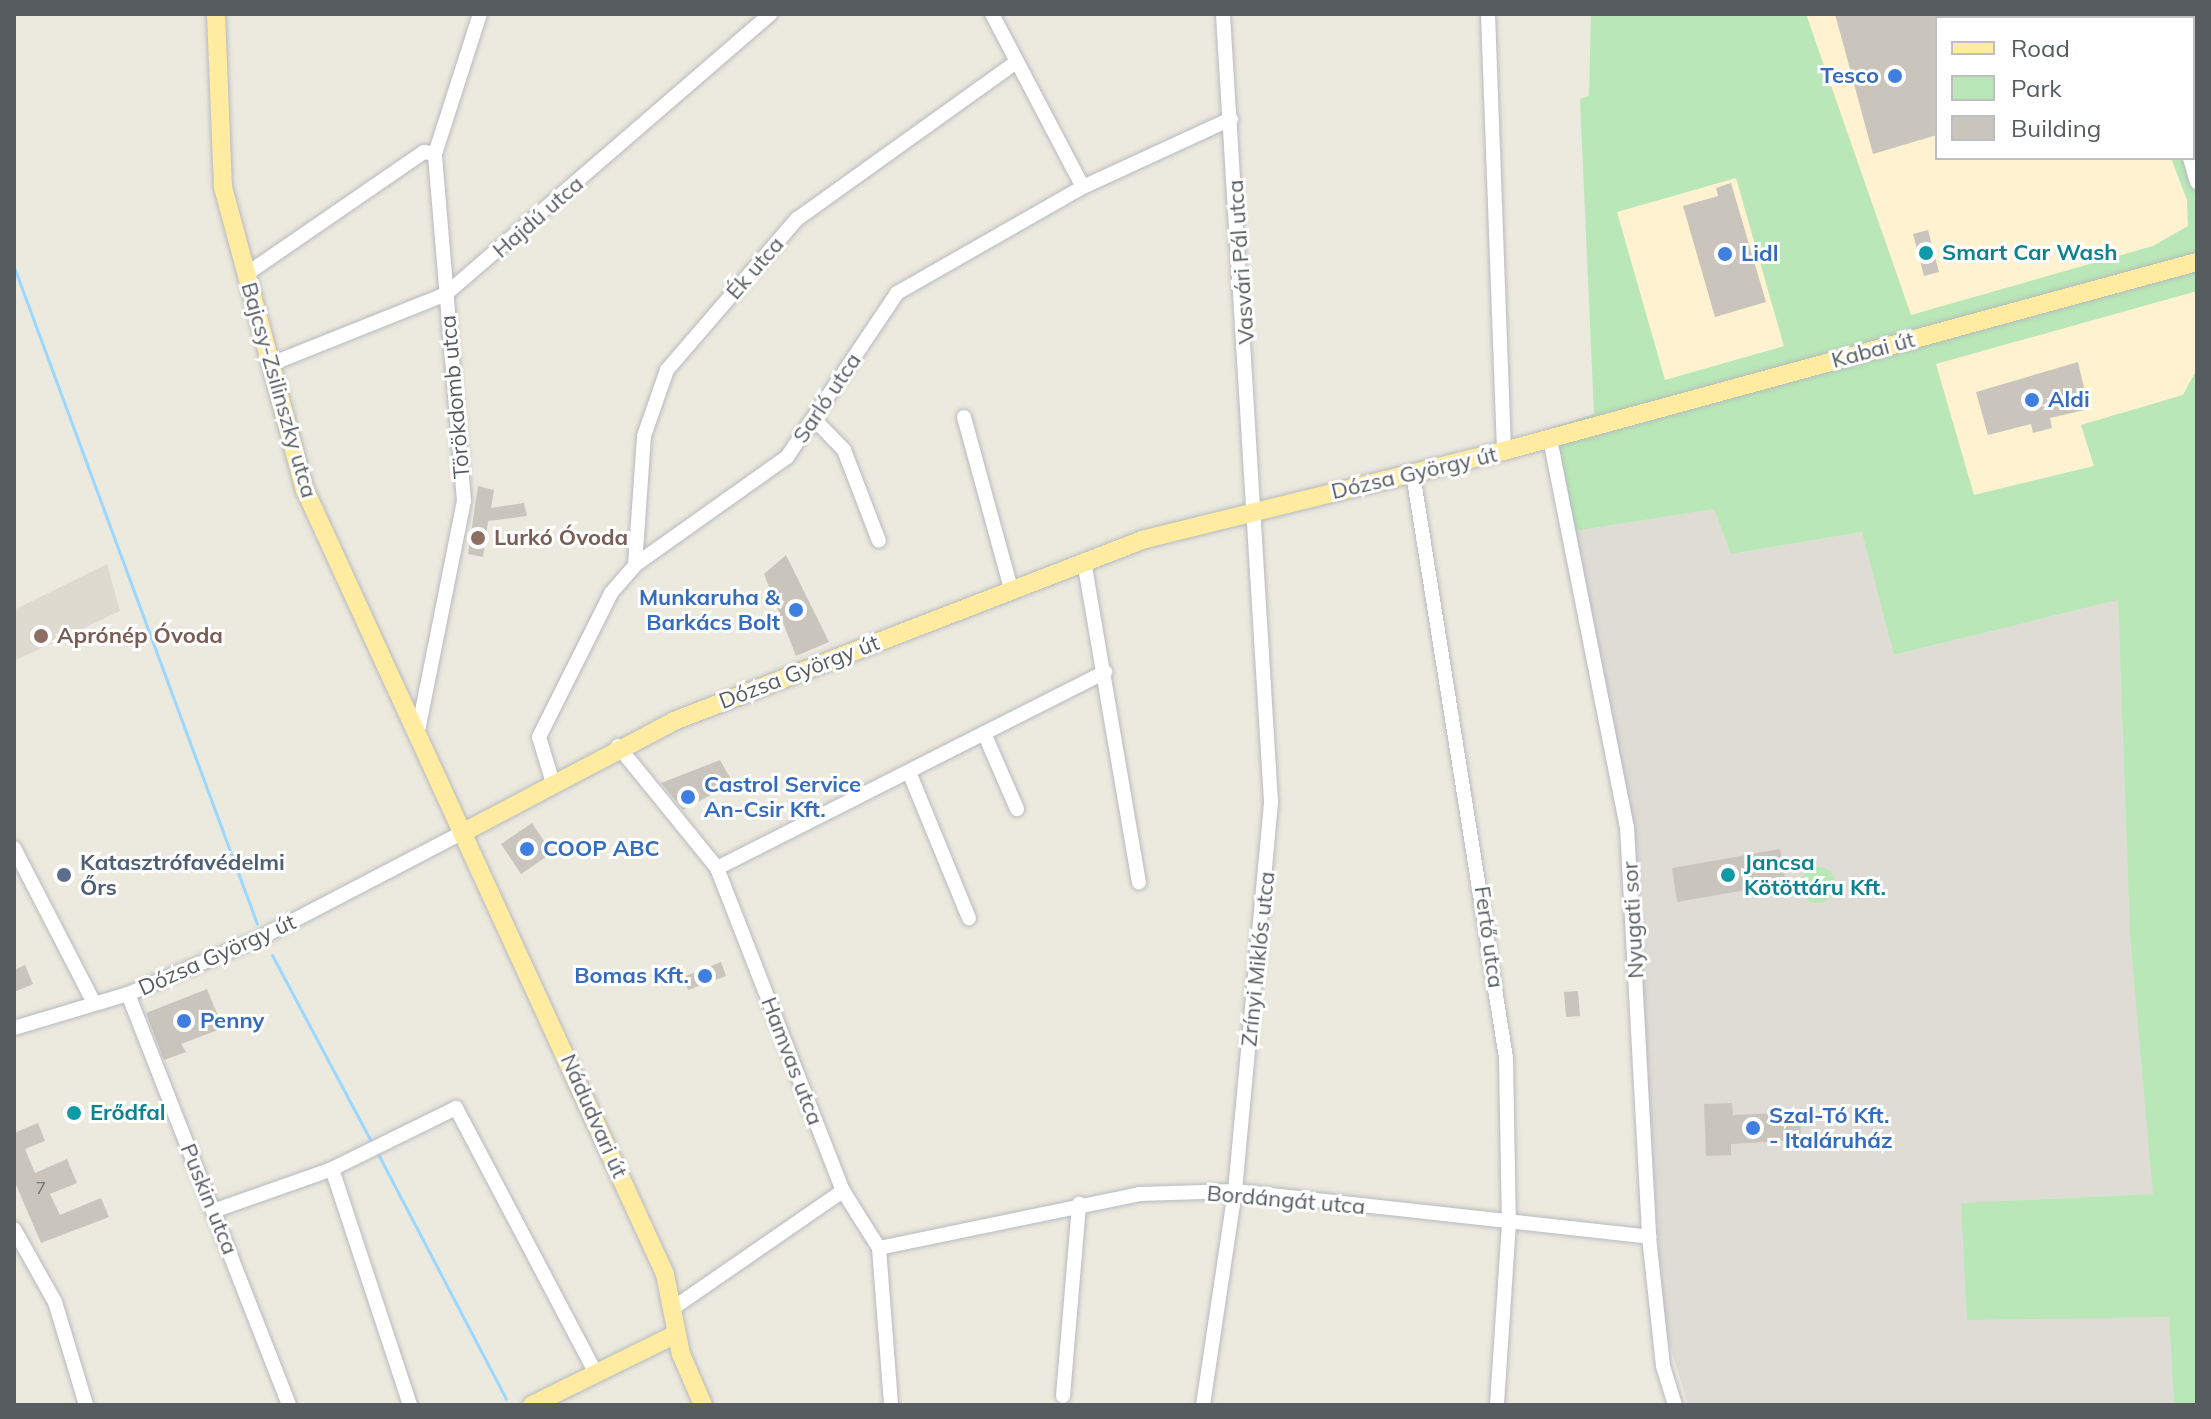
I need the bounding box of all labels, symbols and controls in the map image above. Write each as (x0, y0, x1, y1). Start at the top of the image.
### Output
legend (1935, 16, 2195, 160)
text: Road (2011, 33, 2070, 63)
place label: Tesco (1820, 63, 1879, 89)
marker: Tesco (1886, 67, 1904, 85)
text: Park (2011, 73, 2062, 103)
text: Building (2011, 113, 2101, 143)
street label: Hajdú utca (487, 171, 589, 263)
street label: Vasvári Pál utca (1222, 179, 1260, 345)
street label: Ék utca (721, 231, 789, 305)
place label: Smart Car Wash (1942, 240, 2117, 266)
place label: Lidl (1741, 241, 1778, 267)
marker: Smart Car Wash (1917, 244, 1935, 262)
marker: Lidl (1716, 245, 1734, 263)
street label: Bajcsy-Zsilinszky utca (236, 279, 322, 501)
street label: Törökdomb utca (435, 314, 475, 480)
street label: Kabai út (1829, 326, 1917, 374)
street label: Sarló utca (787, 348, 867, 448)
place label: Aldi (2048, 387, 2090, 413)
marker: Aldi (2023, 391, 2041, 409)
street label: Dózsa György út (1329, 441, 1499, 505)
place label: Lurkó Óvoda (494, 525, 628, 551)
marker: Lurkó Óvoda (469, 529, 487, 547)
place label: Munkaruha & Barkács Bolt (639, 584, 780, 636)
marker: Munkaruha & Barkács Bolt (787, 601, 805, 619)
place label: Aprónép Óvoda (57, 623, 223, 649)
marker: Aprónép Óvoda (32, 627, 50, 645)
street label: Dózsa György út (715, 629, 883, 715)
place label: Castrol Service An-Csir Kft. (704, 771, 861, 822)
marker: Castrol Service An-Csir Kft. (679, 788, 697, 806)
place label: COOP ABC (543, 836, 660, 862)
marker: COOP ABC (518, 840, 536, 858)
place label: Katasztrófavédelmi Őrs (80, 849, 285, 900)
place label: Jancsa Kötöttáru Kft. (1744, 849, 1886, 900)
street label: Nyugati sor (1617, 861, 1649, 979)
marker: Katasztrófavédelmi Őrs (55, 866, 73, 884)
marker: Jancsa Kötöttáru Kft. (1719, 866, 1737, 884)
street label: Zrínyi Miklós utca (1236, 870, 1280, 1048)
street label: Fertő utca (1469, 884, 1509, 990)
street label: Dózsa György út (134, 909, 300, 1001)
place label: Bomas Kft. (574, 963, 689, 989)
marker: Bomas Kft. (696, 967, 714, 985)
street label: Hamvas utca (756, 993, 828, 1129)
place label: Penny (200, 1008, 265, 1034)
marker: Penny (175, 1012, 193, 1030)
street label: Nádudvari út (555, 1050, 633, 1182)
place label: Erődfal (90, 1100, 166, 1126)
place label: Szal-Tó Kft. - Italáruház (1769, 1102, 1893, 1154)
marker: Erődfal (65, 1104, 83, 1122)
marker: Szal-Tó Kft. - Italáruház (1744, 1119, 1762, 1137)
street label: Puskin utca (175, 1140, 243, 1258)
house number: 7 (36, 1177, 46, 1199)
street label: Bordángát utca (1206, 1180, 1366, 1220)

